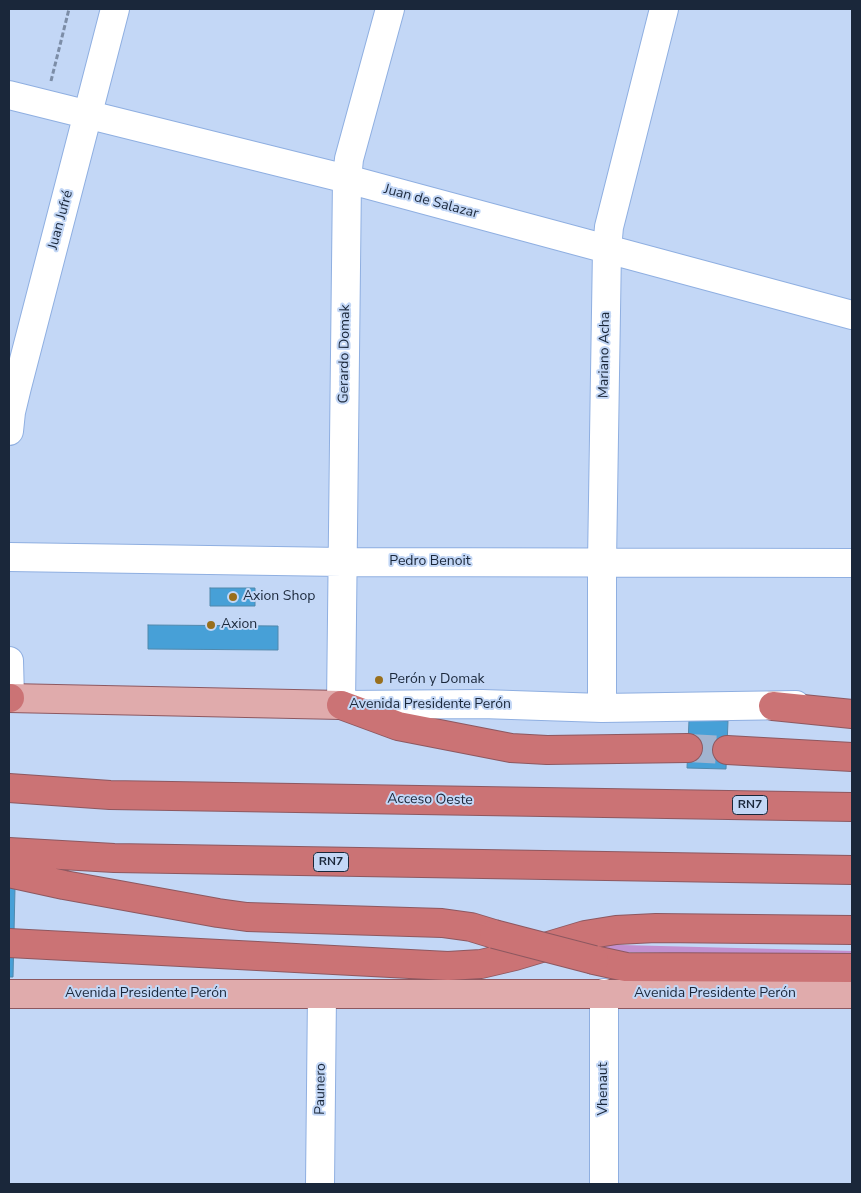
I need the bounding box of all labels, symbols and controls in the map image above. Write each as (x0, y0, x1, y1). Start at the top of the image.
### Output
street label: Juan de Salazar (382, 181, 480, 223)
street label: Juan Jufré (45, 188, 77, 252)
street label: Gerardo Domak (336, 304, 354, 404)
street label: Mariano Acha (596, 312, 614, 398)
street label: Pedro Benoit (389, 554, 471, 570)
place label: Axion Shop (243, 589, 315, 605)
marker: Axion Shop (227, 591, 239, 603)
place label: Axion (221, 617, 257, 633)
marker: Axion (205, 619, 217, 631)
place label: Perón y Domak (389, 672, 485, 688)
marker: Perón y Domak (373, 674, 385, 686)
street label: Avenida Presidente Perón (349, 697, 511, 713)
street label: Acceso Oeste (387, 791, 473, 809)
road number: RN7 (732, 796, 768, 814)
road number: RN7 (314, 852, 348, 872)
street label: Avenida Presidente Perón (65, 986, 227, 1002)
street label: Avenida Presidente Perón (634, 986, 796, 1002)
street label: Vhenaut (596, 1062, 612, 1116)
street label: Paunero (312, 1063, 330, 1115)

